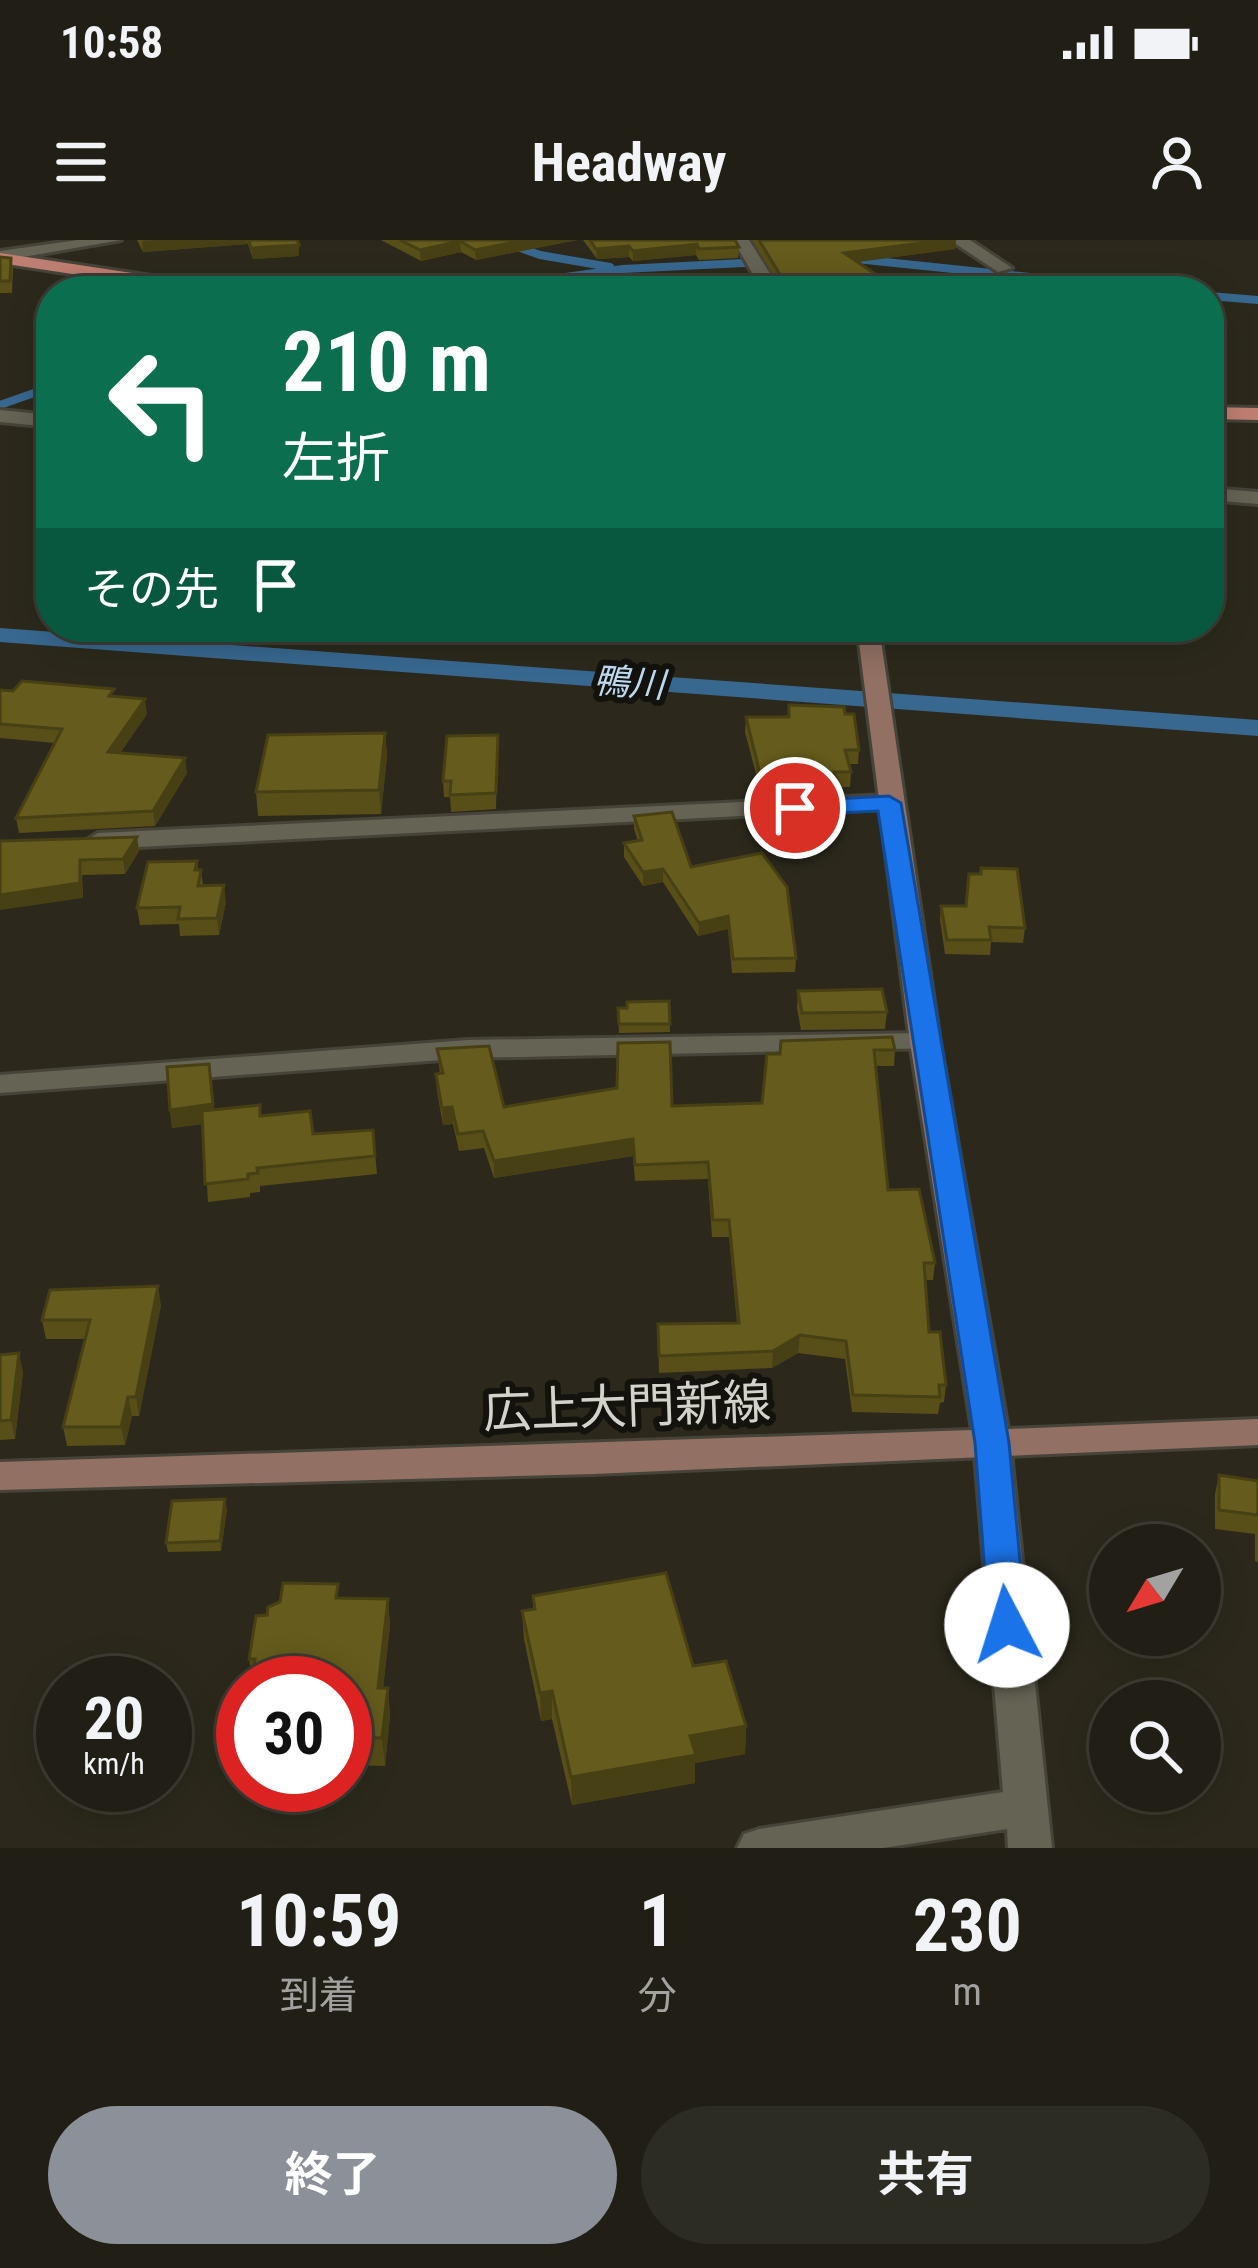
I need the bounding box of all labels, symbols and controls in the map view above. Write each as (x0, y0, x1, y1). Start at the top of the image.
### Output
text: 10:58 (60, 16, 163, 69)
icon: menu (48, 129, 114, 195)
icon: person (1144, 129, 1210, 195)
text: Headway (532, 131, 726, 194)
text: 210 m (282, 313, 491, 412)
icon: left (84, 324, 240, 480)
text: 左折 (282, 427, 390, 490)
icon: arrive (243, 552, 309, 618)
text: その先 (84, 563, 219, 616)
water label: 鴨川 (592, 660, 670, 707)
pin (744, 757, 846, 859)
icon: arrive (762, 775, 828, 841)
street label: 広上大門新線 (482, 1373, 772, 1440)
north arrow (1089, 1524, 1221, 1656)
map controls (1089, 1524, 1221, 1812)
position arrow (944, 1562, 1070, 1688)
speed limit sign: 30 (216, 1656, 372, 1812)
button: search (1089, 1680, 1221, 1812)
text: 20 (84, 1683, 144, 1754)
text: km/h (83, 1746, 145, 1781)
text: 10:59 (236, 1879, 401, 1964)
text: 1 (639, 1879, 675, 1964)
text: 230 (913, 1884, 1022, 1969)
text: m (953, 1969, 982, 2015)
text: 到着 (280, 1973, 358, 2019)
text: 分 (638, 1973, 677, 2019)
button: 終了 (48, 2106, 617, 2244)
button: 共有 (641, 2106, 1210, 2244)

